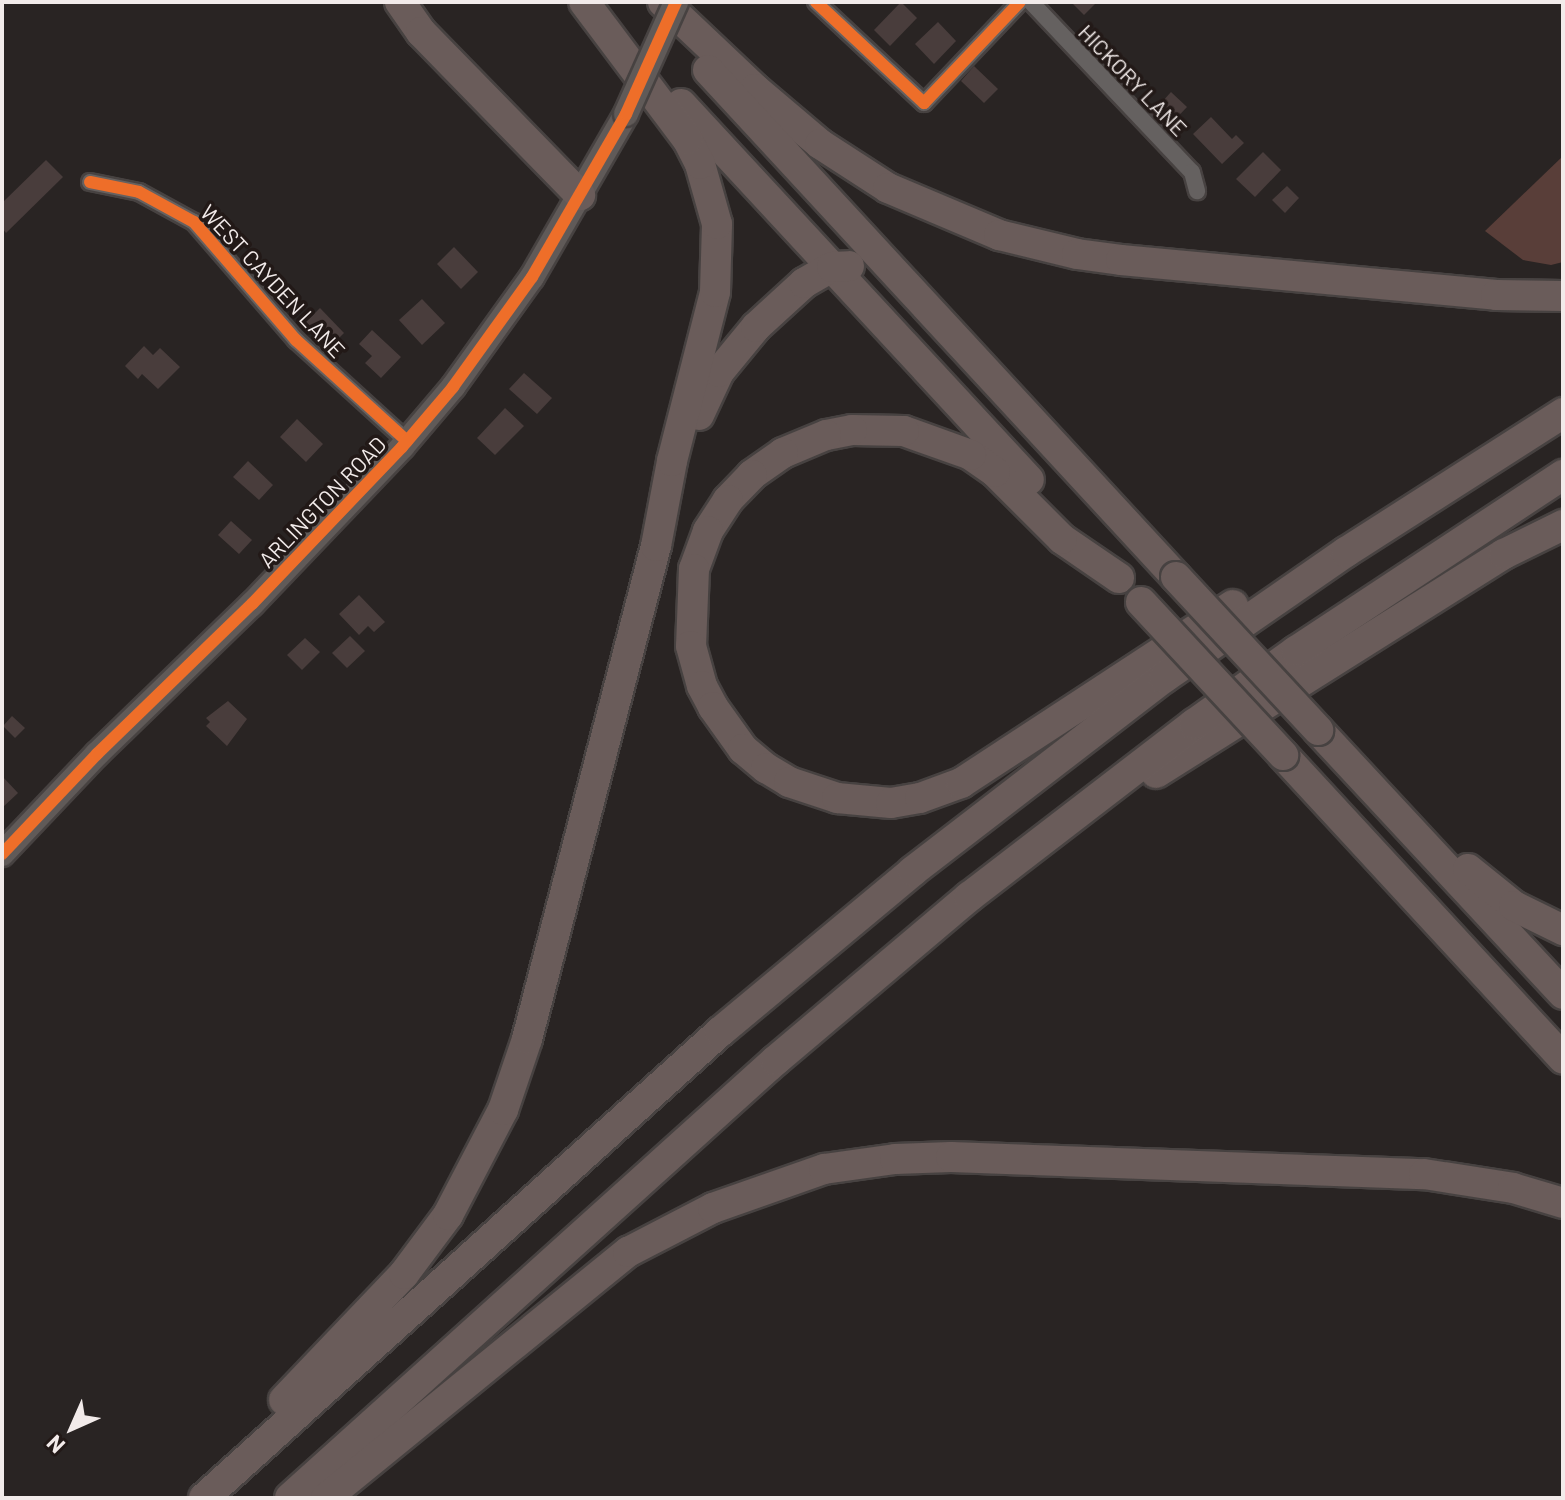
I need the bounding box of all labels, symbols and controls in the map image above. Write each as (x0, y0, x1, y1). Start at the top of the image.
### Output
street label: HICKORY LANE (1073, 19, 1193, 141)
street label: WEST CAYDEN LANE (195, 199, 351, 363)
street label: ARLINGTON ROAD (253, 431, 391, 573)
north arrow (32, 1388, 112, 1468)
text: N (41, 1431, 69, 1459)

